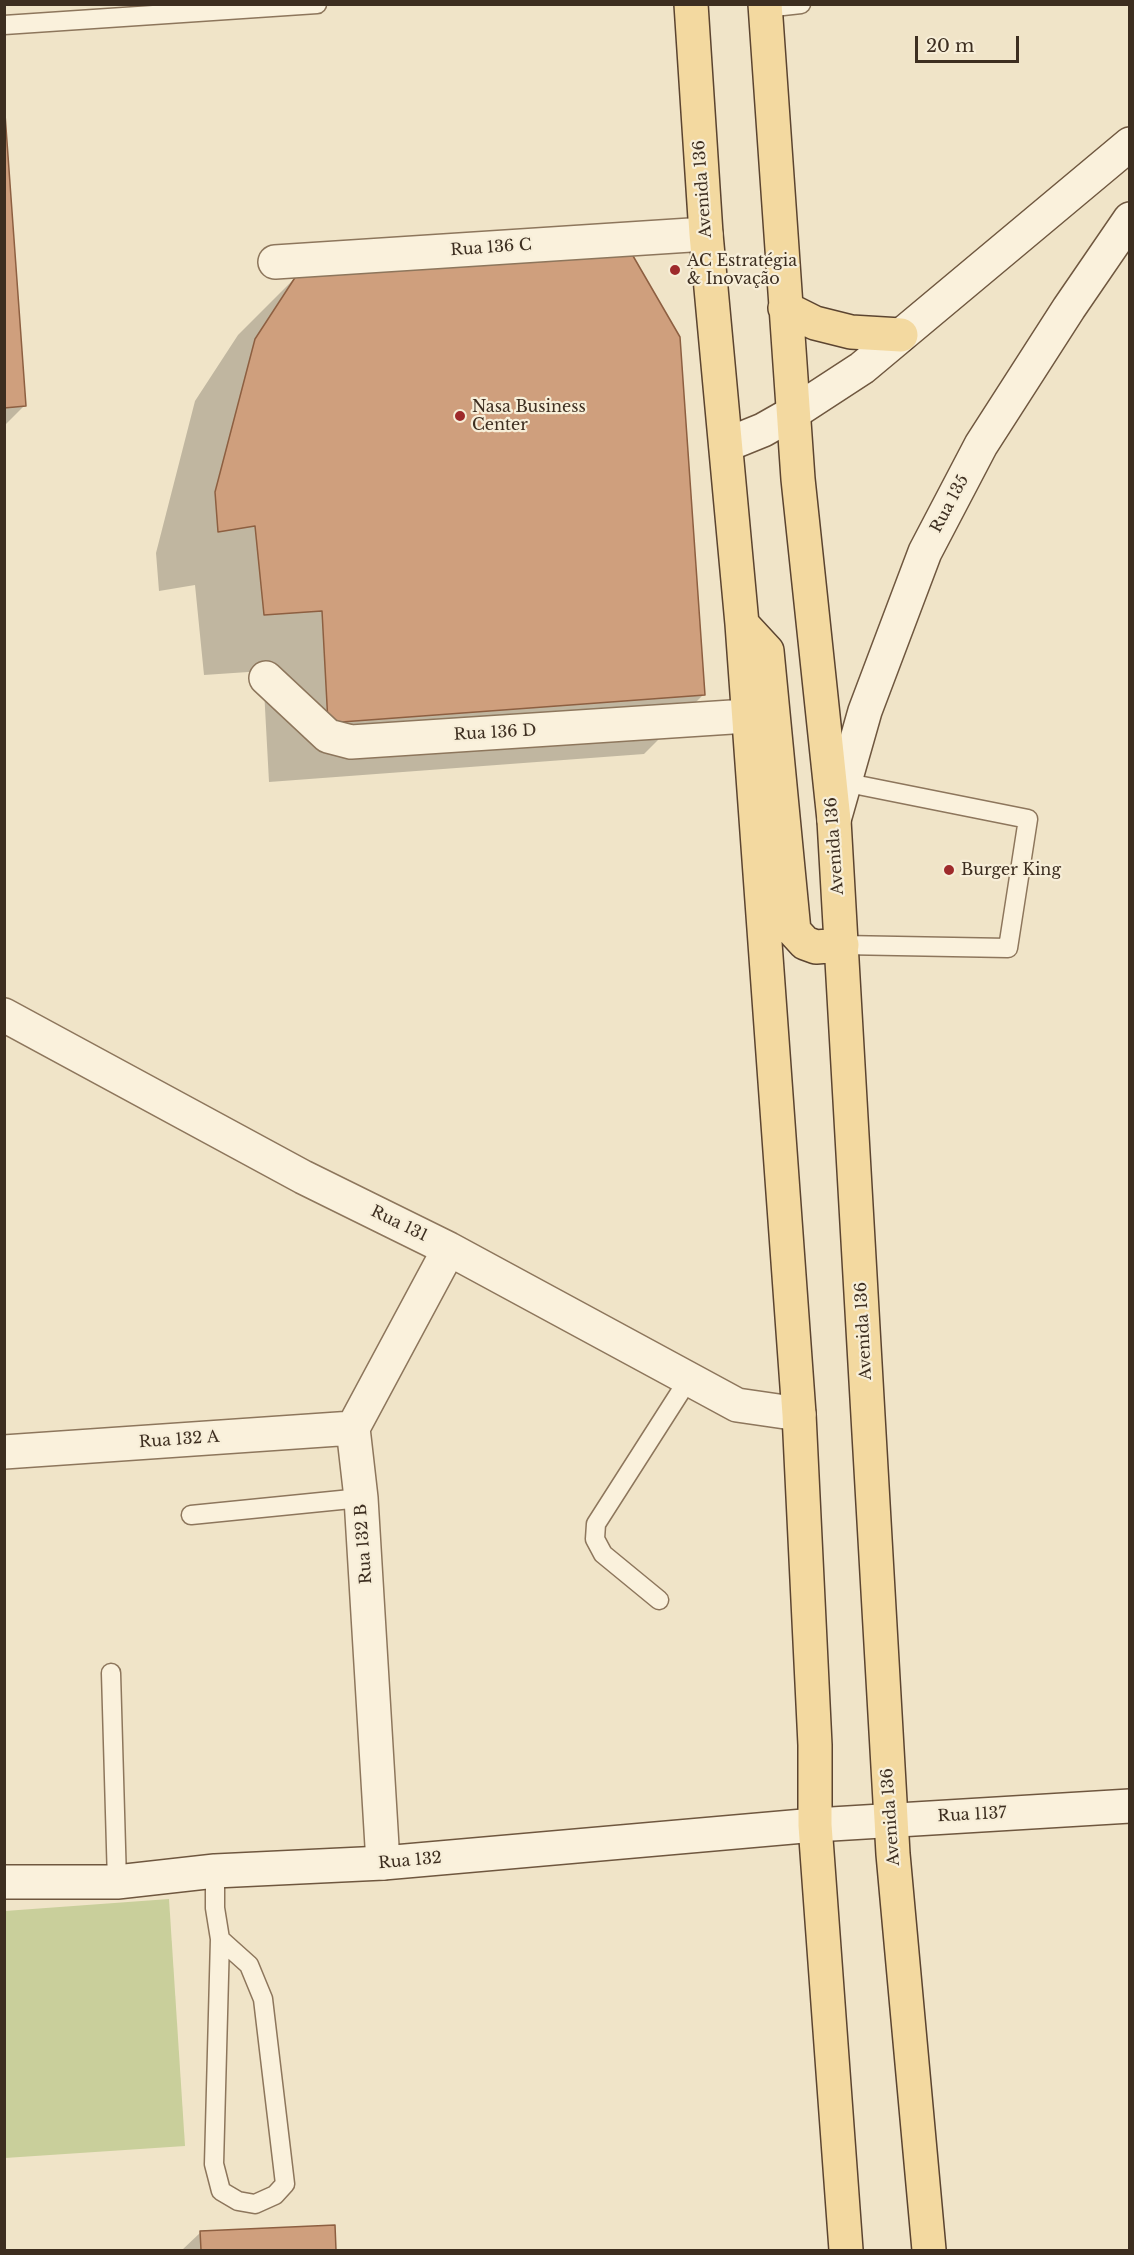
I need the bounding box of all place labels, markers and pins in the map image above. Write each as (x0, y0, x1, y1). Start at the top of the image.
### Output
place label: AC Estratégia & Inovação (687, 251, 797, 289)
marker: AC Estratégia & Inovação (668, 263, 682, 277)
place label: Nasa Business Center (472, 397, 586, 435)
marker: Nasa Business Center (453, 409, 467, 423)
place label: Burger King (961, 860, 1061, 880)
marker: Burger King (942, 863, 956, 877)

